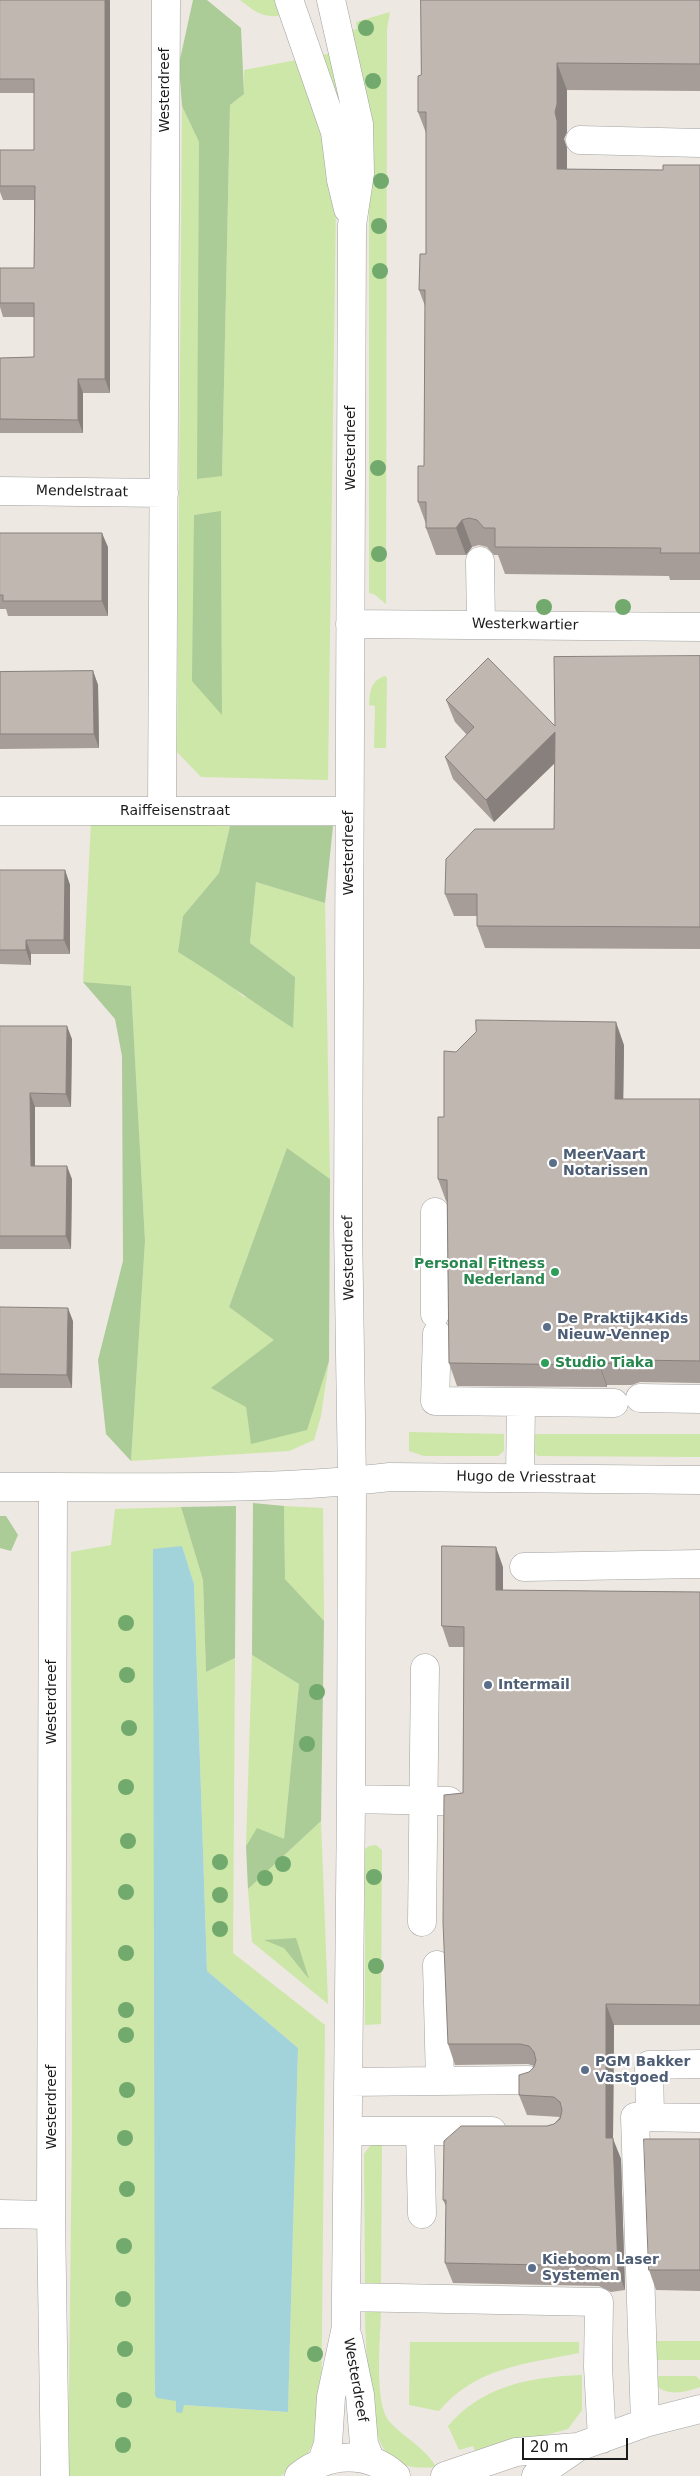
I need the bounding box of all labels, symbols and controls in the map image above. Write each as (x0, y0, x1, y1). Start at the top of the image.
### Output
street label: Westerdreef (157, 47, 173, 133)
street label: Westerdreef (343, 405, 359, 491)
street label: Mendelstraat (36, 483, 128, 501)
street label: Westerkwartier (472, 616, 578, 634)
street label: Raiffeisenstraat (120, 803, 230, 819)
street label: Westerdreef (341, 810, 357, 896)
place label: MeerVaart Notarissen (563, 1147, 648, 1180)
marker: MeerVaart Notarissen (547, 1157, 559, 1169)
street label: Westerdreef (340, 1215, 358, 1301)
place label: Personal Fitness Nederland (414, 1256, 545, 1288)
marker: Personal Fitness Nederland (549, 1266, 561, 1278)
place label: De Praktijk4Kids Nieuw-Vennep (557, 1311, 688, 1344)
marker: De Praktijk4Kids Nieuw-Vennep (541, 1321, 553, 1333)
place label: Studio Tiaka (555, 1355, 654, 1371)
marker: Studio Tiaka (539, 1357, 551, 1369)
street label: Hugo de Vriesstraat (456, 1468, 596, 1488)
street label: Westerdreef (44, 1659, 60, 1745)
place label: Intermail (498, 1677, 570, 1693)
marker: Intermail (482, 1679, 494, 1691)
place label: PGM Bakker Vastgoed (595, 2054, 690, 2086)
street label: Westerdreef (44, 2064, 60, 2150)
marker: PGM Bakker Vastgoed (579, 2064, 591, 2076)
place label: Kieboom Laser Systemen (542, 2252, 659, 2284)
marker: Kieboom Laser Systemen (526, 2262, 538, 2274)
street label: Westerdreef (339, 2337, 371, 2423)
scale bar (525, 2428, 631, 2460)
text: 20 m (530, 2438, 568, 2456)

